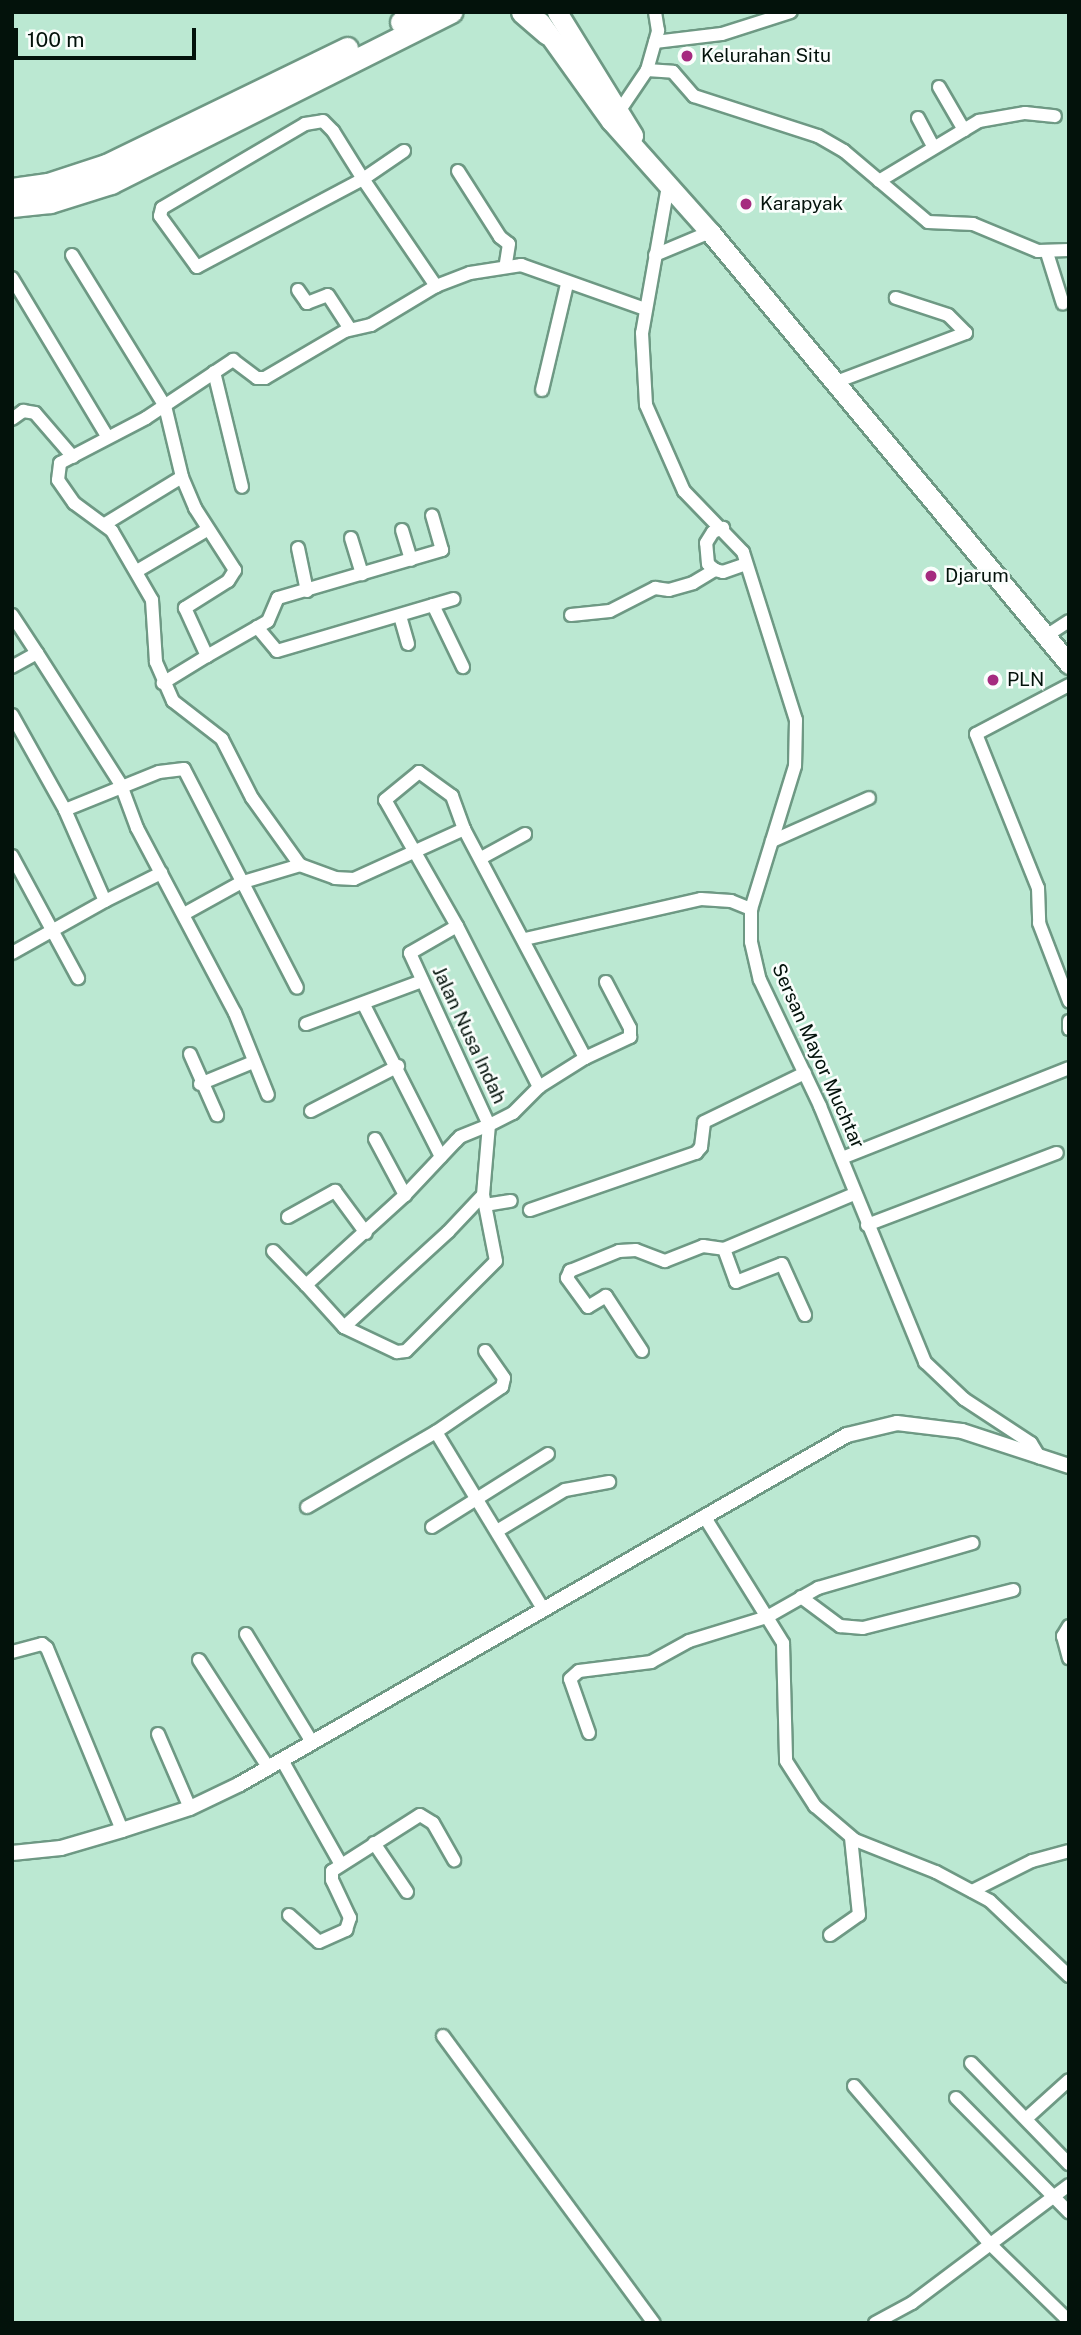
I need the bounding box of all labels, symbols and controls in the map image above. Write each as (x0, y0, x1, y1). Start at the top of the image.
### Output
scale bar (18, 14, 200, 58)
text: 100 m (27, 27, 84, 52)
place label: Kelurahan Situ (701, 45, 831, 67)
marker: Kelurahan Situ (679, 48, 695, 64)
place label: Karapyak (760, 193, 843, 215)
marker: Karapyak (738, 196, 754, 212)
place label: Djarum (945, 565, 1009, 587)
marker: Djarum (923, 568, 939, 584)
place label: PLN (1007, 669, 1044, 691)
marker: PLN (985, 672, 1001, 688)
street label: Sersan Mayor Muchtar (767, 960, 869, 1152)
street label: Jalan Nusa Indah (427, 963, 511, 1107)

